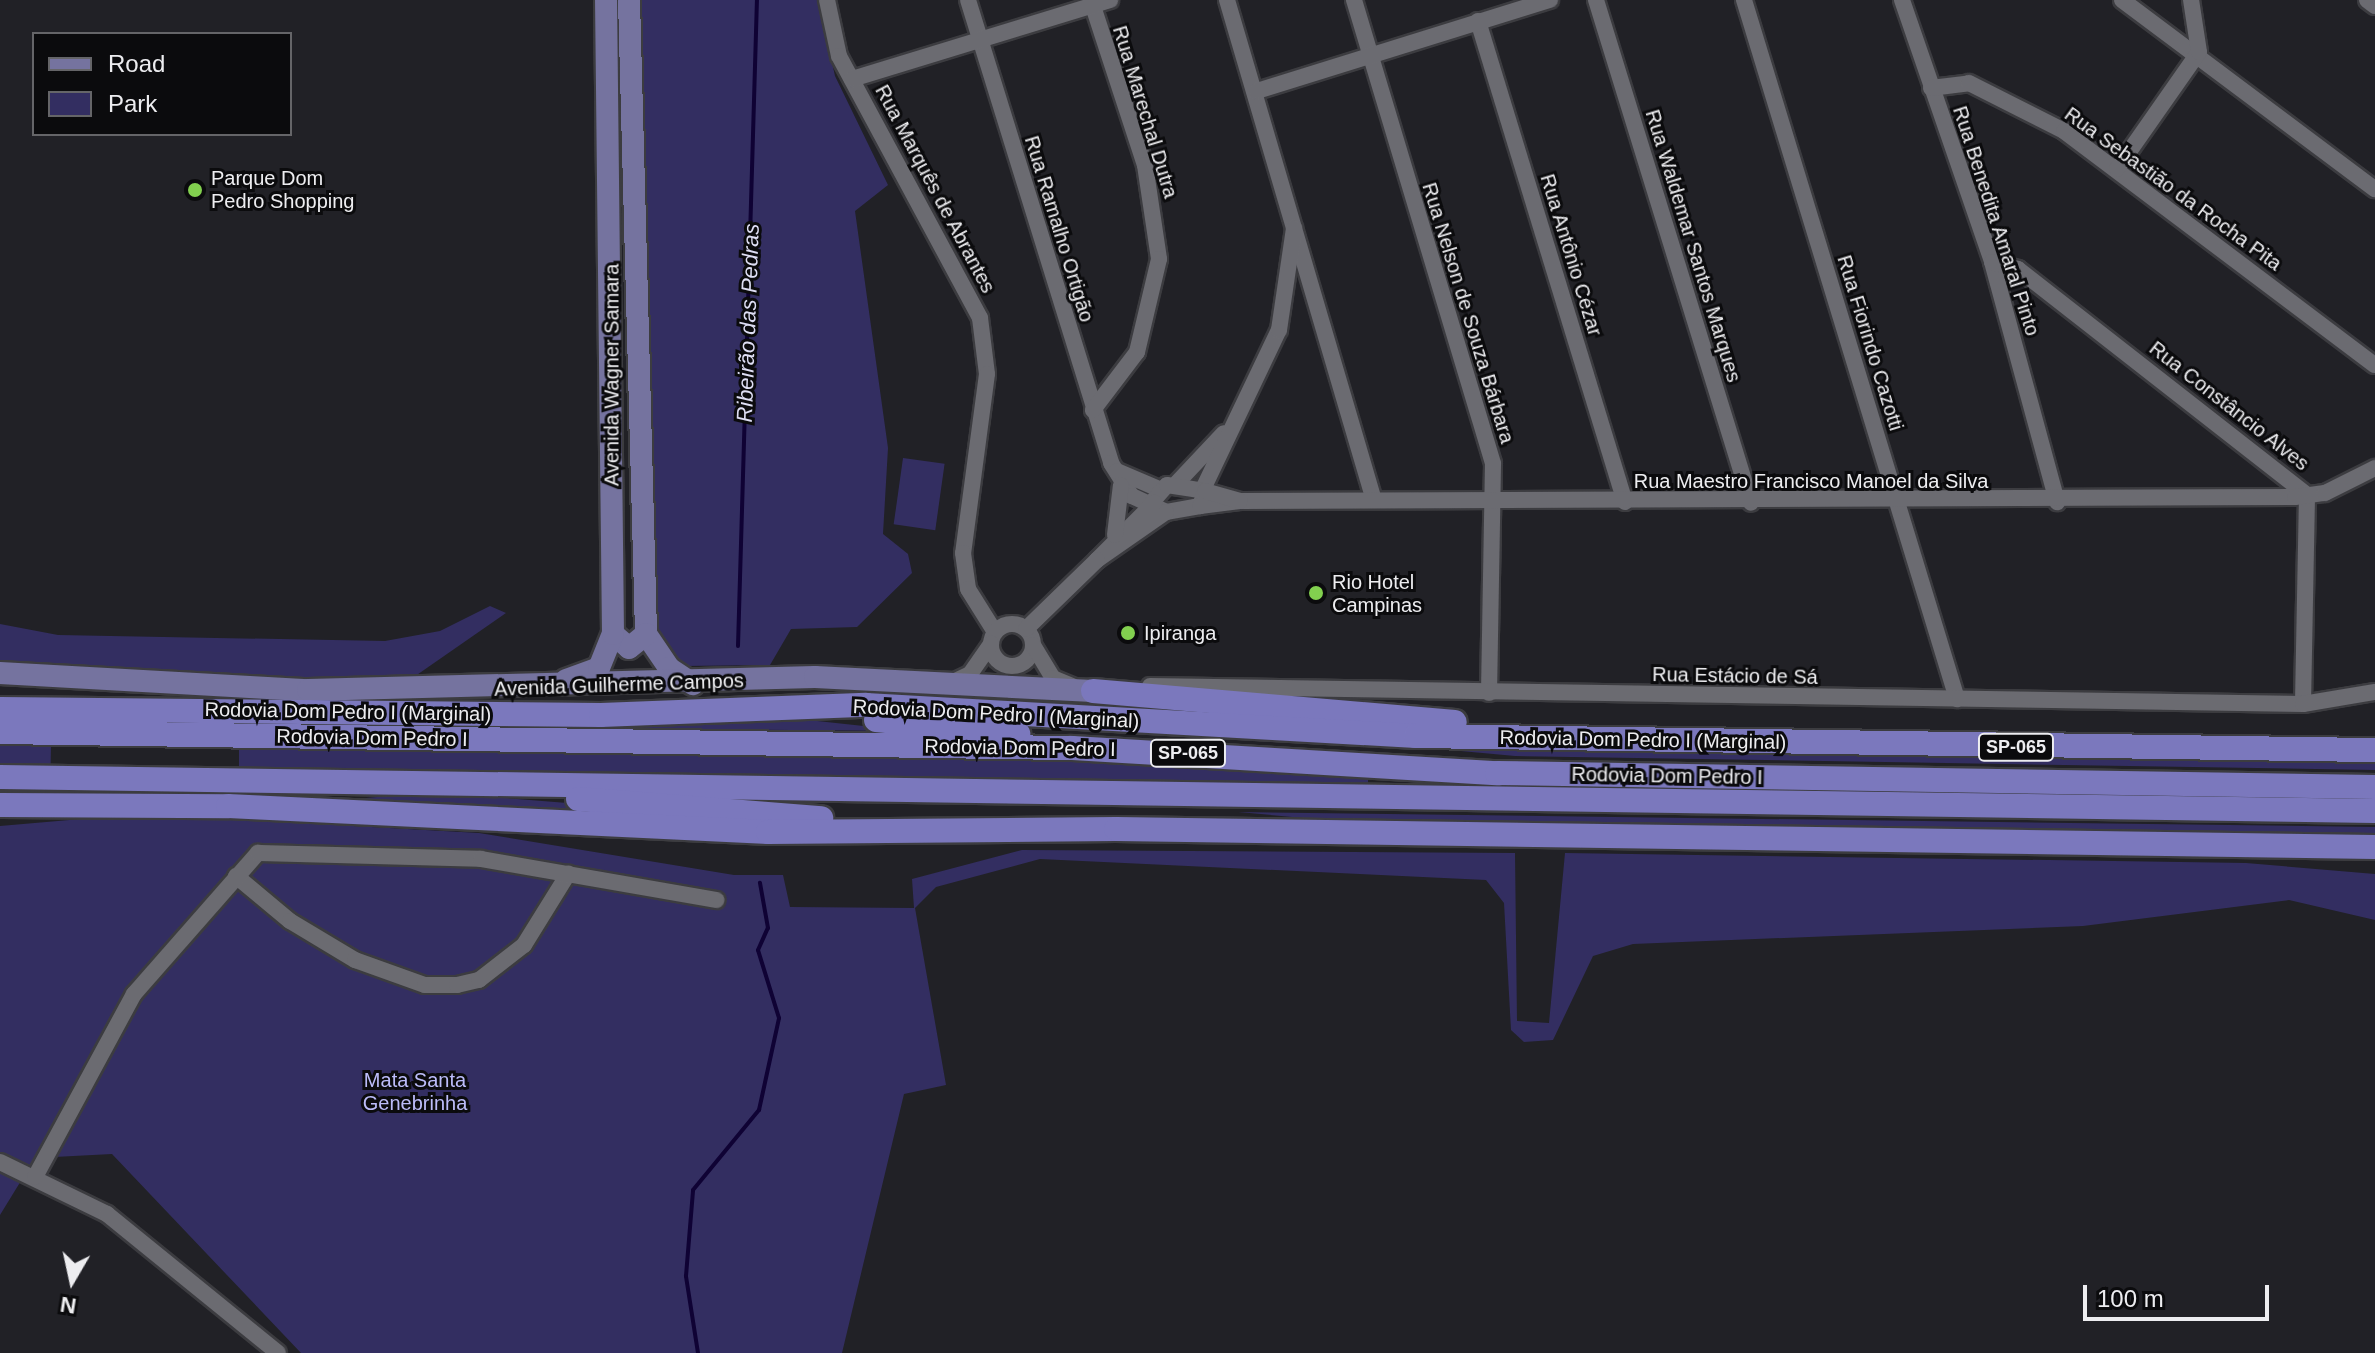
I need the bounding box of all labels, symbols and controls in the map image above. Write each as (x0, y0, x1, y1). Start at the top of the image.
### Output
street label: Rua Marechal Dutra (1107, 23, 1183, 201)
legend (32, 32, 292, 136)
text: Road (108, 50, 165, 77)
street label: Rua Marquês de Abrantes (870, 80, 1000, 298)
text: Park (108, 90, 157, 117)
street label: Rua Sebastião da Rocha Pita (2060, 102, 2286, 276)
street label: Rua Benedita Amaral Pinto (1947, 103, 2045, 339)
street label: Rua Waldemar Santos Marques (1640, 107, 1746, 385)
street label: Rua Ramalho Ortigão (1019, 133, 1099, 325)
place label: Parque Dom Pedro Shopping (211, 166, 354, 213)
street label: Rua Antônio Cézar (1535, 171, 1607, 339)
street label: Rua Nelson de Souza Bárbara (1417, 180, 1519, 446)
marker: Parque Dom Pedro Shopping (186, 181, 204, 199)
water label: Ribeirão das Pedras (731, 223, 765, 423)
street label: Rua Fiorindo Cazotti (1832, 252, 1908, 434)
street label: Avenida Wagner Samara (600, 264, 624, 486)
street label: Rua Constâncio Alves (2144, 336, 2314, 476)
street label: Rua Maestro Francisco Manoel da Silva (1634, 469, 1988, 493)
place label: Rio Hotel Campinas (1332, 570, 1422, 617)
marker: Rio Hotel Campinas (1307, 584, 1325, 602)
place label: Ipiranga (1144, 621, 1216, 645)
marker: Ipiranga (1119, 624, 1137, 642)
street label: Rua Estácio de Sá (1652, 663, 1818, 689)
street label: Avenida Guilherme Campos (494, 669, 744, 701)
street label: Rodovia Dom Pedro I (Marginal) (852, 695, 1140, 733)
street label: Rodovia Dom Pedro I (Marginal) (204, 697, 492, 727)
street label: Rodovia Dom Pedro I (276, 724, 468, 752)
street label: Rodovia Dom Pedro I (Marginal) (1499, 725, 1787, 755)
road number: SP-065 (1976, 733, 2056, 761)
street label: Rodovia Dom Pedro I (924, 734, 1116, 762)
road number: SP-065 (1148, 739, 1228, 767)
street label: Rodovia Dom Pedro I (1571, 762, 1763, 790)
park label: Mata Santa Genebrinha (363, 1068, 467, 1115)
north arrow (32, 1241, 112, 1321)
scale bar (2087, 1269, 2273, 1319)
text: 100 m (2097, 1285, 2164, 1312)
text: N (58, 1292, 78, 1319)

